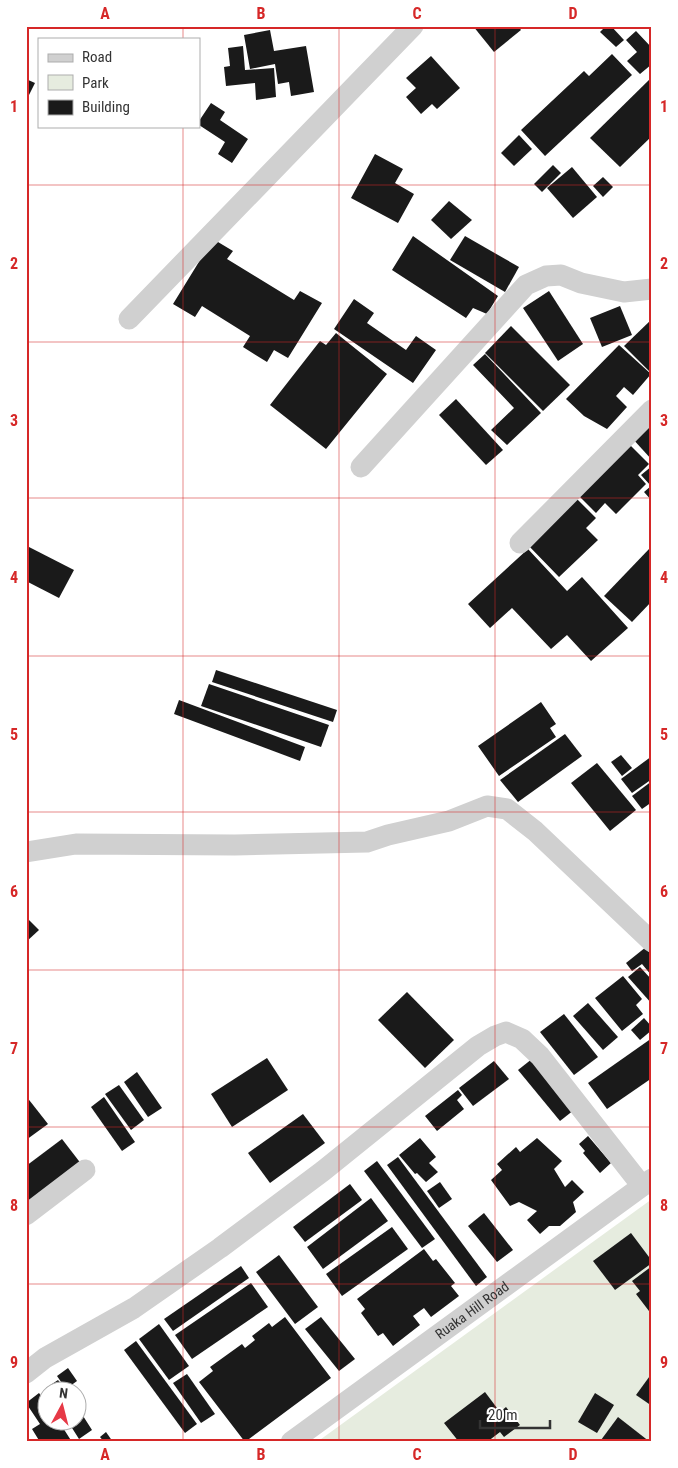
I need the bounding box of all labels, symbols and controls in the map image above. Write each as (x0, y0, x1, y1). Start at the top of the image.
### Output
text: A (100, 4, 110, 23)
text: B (257, 4, 266, 23)
text: C (412, 4, 422, 23)
text: D (568, 4, 578, 23)
legend (38, 38, 200, 128)
text: Road (82, 48, 112, 66)
text: Park (82, 74, 109, 92)
text: 1 (10, 97, 18, 116)
text: 1 (660, 97, 668, 116)
text: Building (82, 98, 130, 116)
text: 2 (10, 254, 18, 273)
text: 2 (660, 254, 668, 273)
text: 3 (10, 411, 18, 430)
text: 3 (660, 411, 668, 430)
text: 4 (10, 568, 18, 587)
text: 4 (660, 568, 668, 587)
text: 5 (10, 725, 18, 744)
text: 5 (660, 725, 668, 744)
text: 6 (10, 882, 18, 901)
text: 6 (660, 882, 668, 901)
text: 7 (10, 1039, 18, 1058)
text: 7 (660, 1039, 668, 1058)
text: 8 (10, 1196, 18, 1215)
text: 8 (660, 1196, 668, 1215)
street label: Ruaka Hill Road (432, 1278, 512, 1342)
text: 9 (10, 1353, 18, 1372)
text: 9 (660, 1353, 668, 1372)
north arrow (38, 1380, 88, 1430)
text: N (58, 1385, 69, 1402)
scale bar (480, 1398, 550, 1430)
text: 20 m (488, 1406, 518, 1424)
text: A (100, 1445, 110, 1464)
text: B (257, 1445, 266, 1464)
text: C (412, 1445, 422, 1464)
text: D (568, 1445, 578, 1464)

